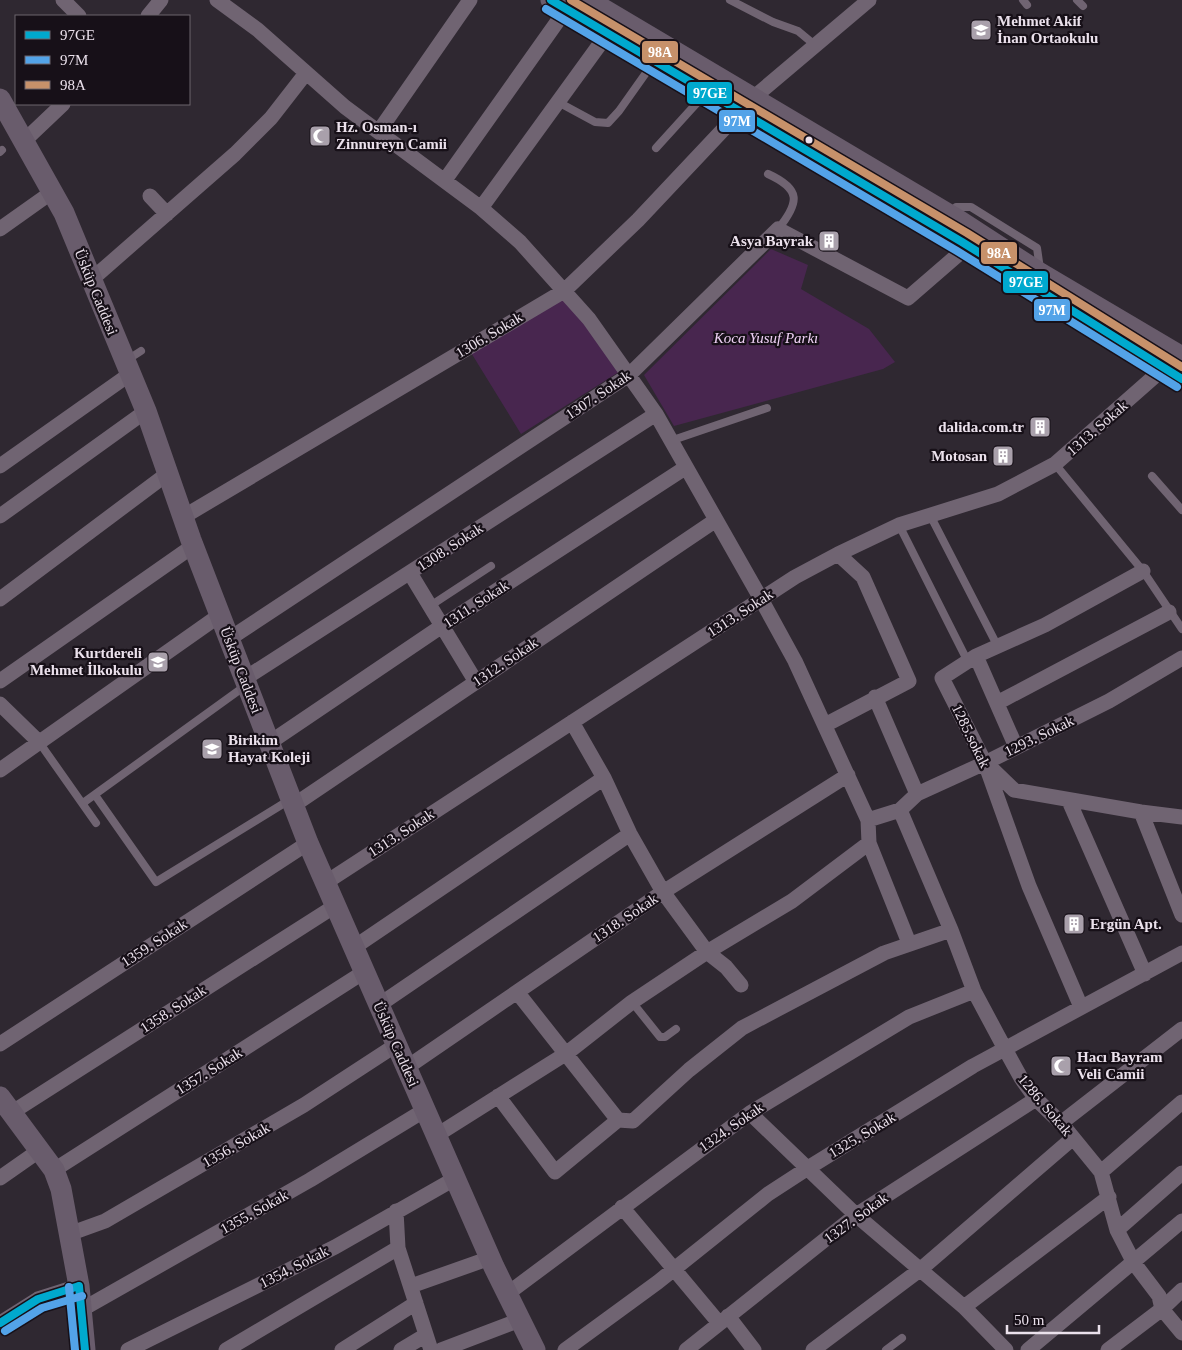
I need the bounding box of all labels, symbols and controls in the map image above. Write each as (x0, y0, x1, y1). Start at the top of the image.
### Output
place label: Mehmet Akif İnan Ortaokulu (997, 13, 1098, 46)
legend (15, 15, 190, 105)
school or university icon: Mehmet Akif İnan Ortaokulu (969, 18, 993, 42)
text: 97GE (60, 27, 95, 43)
line badge: 98A (641, 40, 679, 64)
text: 98A (648, 45, 673, 60)
text: 97M (60, 52, 88, 68)
text: 98A (60, 77, 86, 93)
line badge: 97GE (686, 81, 733, 105)
text: 97GE (693, 86, 727, 101)
line badge: 97M (718, 109, 756, 133)
text: 97M (723, 114, 751, 129)
place label: Hz. Osman-ı Zinnureyn Camii (336, 119, 447, 152)
mosque icon: Hz. Osman-ı Zinnureyn Camii (308, 124, 332, 148)
unlabelled marker (804, 135, 814, 145)
building icon: Asya Bayrak (817, 229, 841, 253)
place label: Asya Bayrak (730, 233, 814, 249)
line badge: 98A (980, 241, 1018, 265)
text: 98A (987, 246, 1012, 261)
street label: Üsküp Caddesi (71, 247, 121, 337)
line badge: 97GE (1002, 270, 1049, 294)
text: 97GE (1009, 275, 1043, 290)
line badge: 97M (1033, 298, 1071, 322)
text: 97M (1038, 303, 1066, 318)
street label: 1306. Sokak (453, 309, 526, 361)
park label: Koca Yusuf Parkı (713, 330, 818, 346)
street label: 1307. Sokak (562, 367, 634, 423)
street label: 1313. Sokak (1063, 397, 1131, 459)
building icon: dalida.com.tr (1028, 415, 1052, 439)
place label: dalida.com.tr (938, 419, 1024, 435)
building icon: Motosan (991, 444, 1015, 468)
place label: Motosan (931, 448, 988, 464)
street label: 1308. Sokak (414, 520, 486, 574)
street label: 1311. Sokak (440, 577, 512, 631)
street label: 1313. Sokak (704, 586, 776, 640)
street label: Üsküp Caddesi (217, 625, 265, 715)
street label: 1312. Sokak (469, 634, 541, 690)
place label: Kurtdereli Mehmet İlkokulu (30, 645, 142, 678)
school or university icon: Kurtdereli Mehmet İlkokulu (146, 650, 170, 674)
street label: 1285.sokak (949, 702, 993, 771)
street label: 1293. Sokak (1002, 712, 1077, 760)
place label: Birikim Hayat Koleji (228, 732, 310, 765)
school or university icon: Birikim Hayat Koleji (200, 737, 224, 761)
street label: 1313. Sokak (365, 806, 437, 860)
street label: 1318. Sokak (589, 890, 661, 946)
building icon: Ergün Apt. (1062, 912, 1086, 936)
street label: 1359. Sokak (118, 916, 190, 970)
place label: Ergün Apt. (1090, 916, 1162, 932)
street label: 1358. Sokak (137, 982, 209, 1036)
street label: Üsküp Caddesi (370, 999, 422, 1089)
street label: 1357. Sokak (173, 1044, 245, 1098)
place label: Hacı Bayram Veli Camii (1077, 1049, 1163, 1082)
mosque icon: Hacı Bayram Veli Camii (1049, 1054, 1073, 1078)
street label: 1286. Sokak (1015, 1071, 1076, 1139)
street label: 1324. Sokak (696, 1099, 767, 1155)
street label: 1325. Sokak (826, 1109, 899, 1161)
street label: 1356. Sokak (200, 1119, 273, 1171)
street label: 1355. Sokak (217, 1187, 291, 1237)
street label: 1327. Sokak (821, 1189, 891, 1247)
street label: 1354. Sokak (257, 1243, 331, 1291)
scale bar (1007, 1302, 1100, 1334)
text: 50 m (1014, 1312, 1045, 1328)

